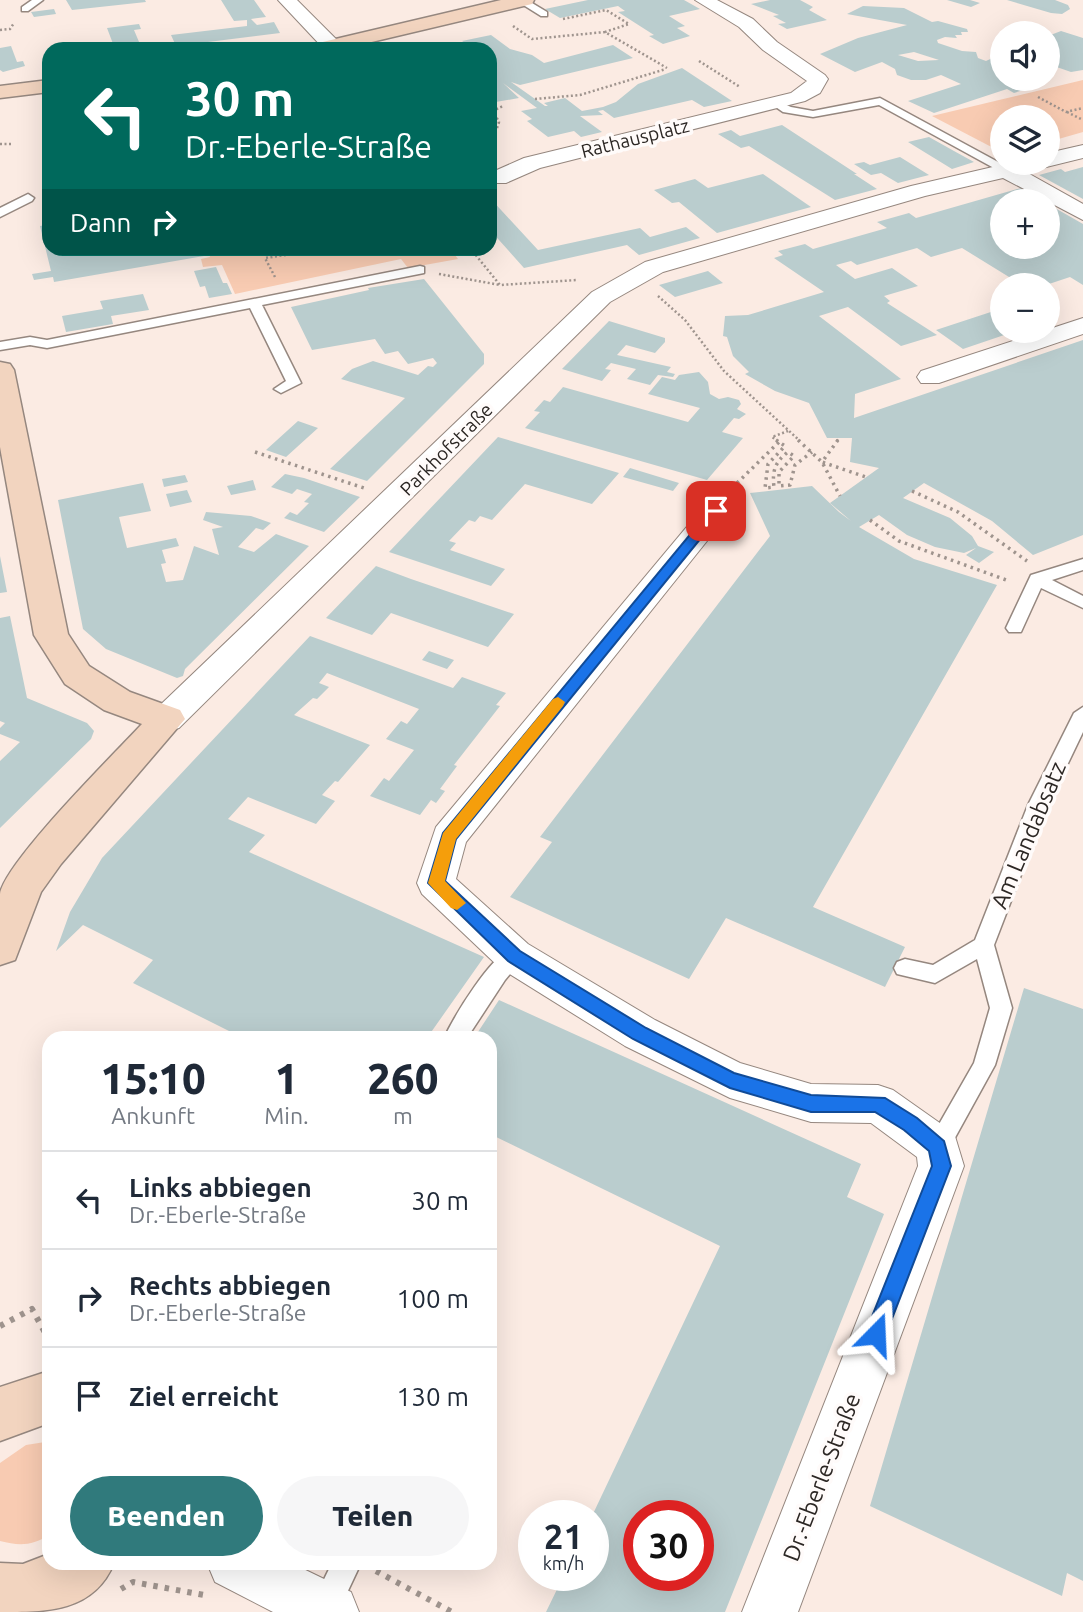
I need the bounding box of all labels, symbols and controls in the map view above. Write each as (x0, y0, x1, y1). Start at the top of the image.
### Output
map controls (990, 21, 1060, 343)
button: sound (990, 21, 1060, 91)
icon: left (70, 70, 161, 161)
text: 30 m (185, 70, 294, 125)
button: layers (990, 105, 1060, 175)
street label: Rathausplatz (579, 114, 692, 162)
text: Dr.-Eberle-Straße (185, 128, 432, 164)
button: + (990, 189, 1060, 259)
icon: right (145, 203, 183, 241)
text: Dann (70, 208, 131, 237)
button: − (990, 273, 1060, 343)
street label: Parkhofstraße (395, 398, 497, 500)
pin (686, 481, 746, 541)
icon: arrive (697, 492, 735, 530)
street label: Am Landabsatz (986, 758, 1070, 912)
text: 15:10 (101, 1055, 206, 1102)
text: 1 (275, 1055, 298, 1102)
text: 260 (367, 1055, 438, 1102)
text: Ankunft (111, 1103, 195, 1128)
text: Min. (264, 1103, 309, 1128)
text: m (393, 1103, 413, 1128)
text: Links abbiegen (129, 1173, 312, 1202)
icon: left (70, 1181, 108, 1219)
text: 30 m (411, 1186, 469, 1215)
text: Dr.-Eberle-Straße (129, 1202, 307, 1227)
text: Rechts abbiegen (129, 1271, 331, 1300)
icon: right (70, 1279, 108, 1317)
text: 100 m (397, 1284, 469, 1313)
position arrow (839, 1297, 913, 1371)
text: Dr.-Eberle-Straße (129, 1300, 307, 1325)
icon: arrive (70, 1377, 108, 1415)
text: Ziel erreicht (129, 1382, 279, 1411)
text: 130 m (397, 1382, 469, 1411)
street label: Dr.-Eberle-Straße (778, 1390, 864, 1564)
button: Beenden (70, 1476, 263, 1556)
button: Teilen (277, 1476, 469, 1556)
speed limit sign: 30 (623, 1500, 714, 1591)
text: 21 (544, 1516, 583, 1556)
text: km/h (543, 1553, 584, 1573)

